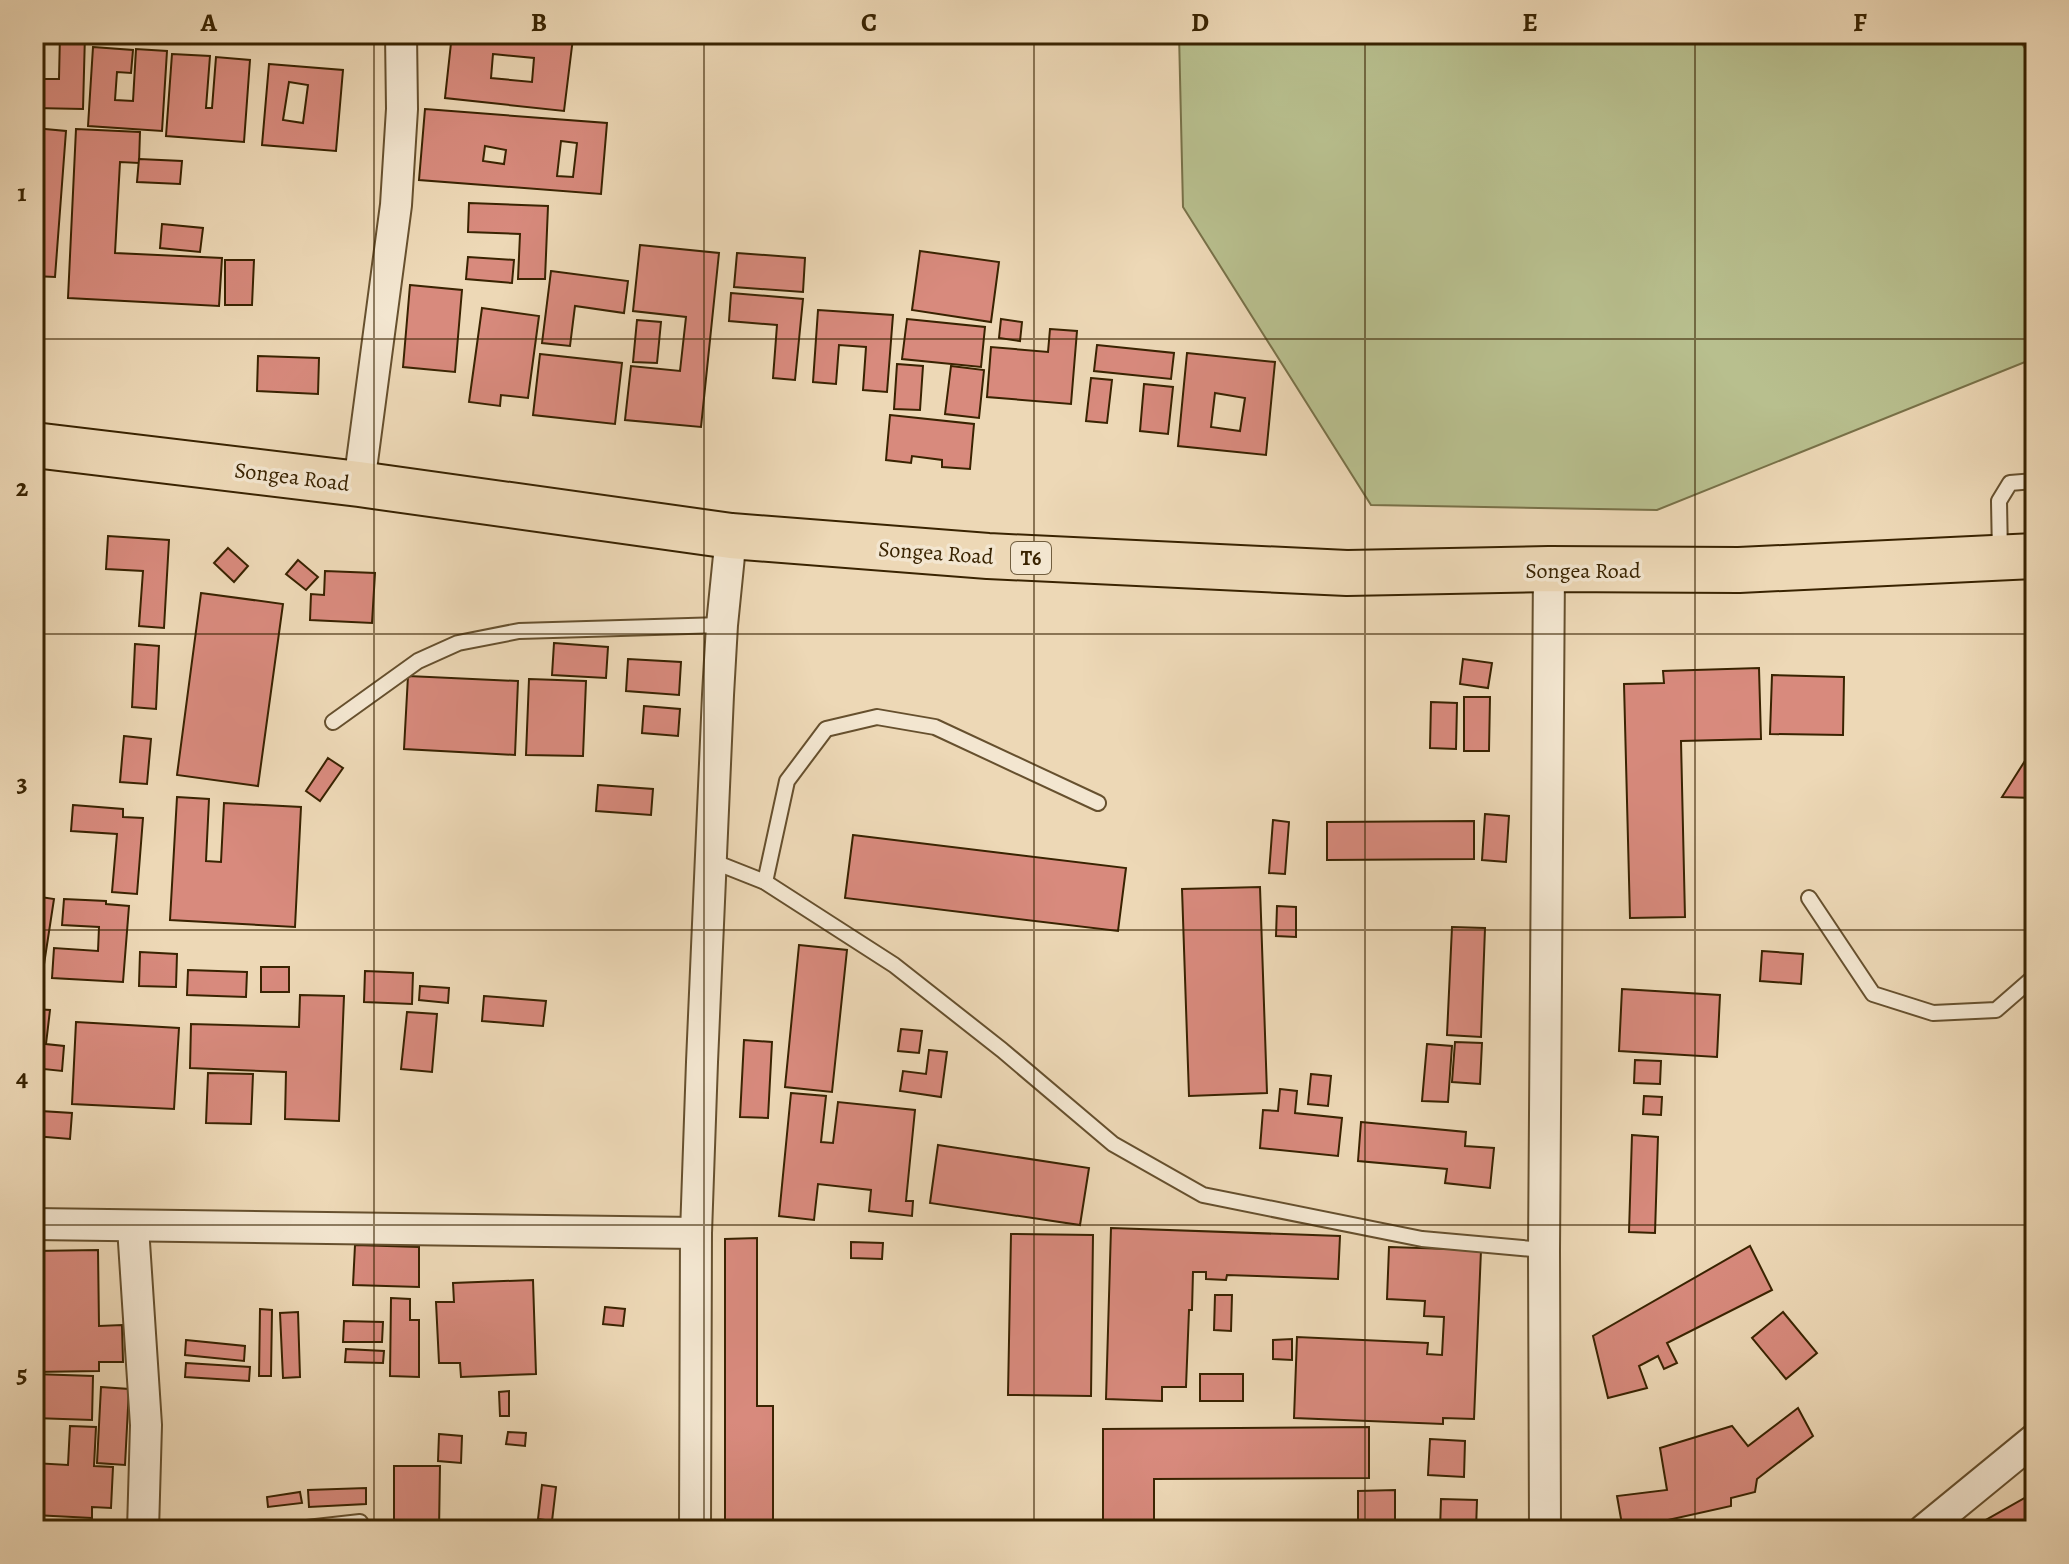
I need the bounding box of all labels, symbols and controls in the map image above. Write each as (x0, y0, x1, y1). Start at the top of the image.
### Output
text: A (200, 5, 218, 40)
text: B (531, 5, 547, 40)
text: C (861, 5, 877, 40)
text: D (1191, 5, 1209, 40)
text: E (1522, 5, 1538, 40)
text: F (1853, 5, 1867, 40)
text: 1 (17, 175, 27, 210)
street label: Songea Road (233, 455, 351, 499)
text: 2 (16, 470, 29, 505)
street label: Songea Road (877, 534, 995, 572)
road number: T6 (1011, 542, 1051, 574)
street label: Songea Road (1525, 556, 1641, 586)
text: 3 (16, 765, 28, 800)
text: 4 (16, 1060, 28, 1095)
text: 5 (16, 1356, 28, 1391)

